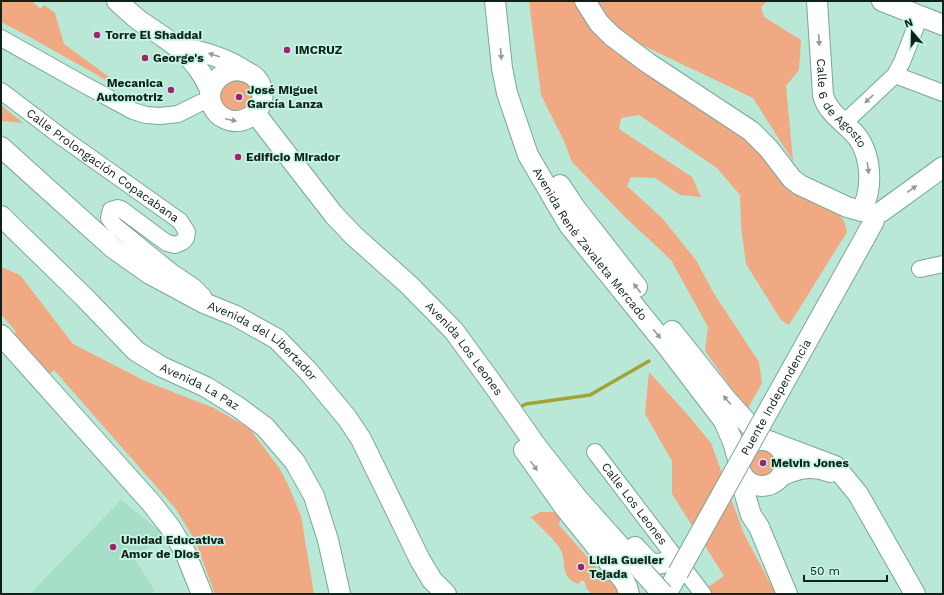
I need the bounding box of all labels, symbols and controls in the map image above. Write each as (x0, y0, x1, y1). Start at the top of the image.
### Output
north arrow (892, 12, 932, 52)
text: N (903, 16, 915, 31)
place label: Torre El Shaddai (105, 28, 202, 42)
marker: Torre El Shaddai (92, 30, 102, 40)
one-way arrow (816, 34, 823, 46)
place label: IMCRUZ (295, 43, 343, 57)
marker: IMCRUZ (282, 45, 292, 55)
one-way arrow (497, 48, 504, 60)
place label: George's (153, 51, 204, 65)
one-way arrow (208, 52, 220, 58)
marker: George's (140, 53, 150, 63)
street label: Calle 6 de Agosto (814, 58, 869, 150)
place label: Mecanica Automotriz (97, 76, 163, 104)
place label: José Miguel García Lanza (247, 83, 323, 111)
marker: Mecanica Automotriz (166, 85, 176, 95)
marker: José Miguel García Lanza (234, 92, 244, 102)
one-way arrow (864, 94, 874, 104)
street label: Calle Prolongación Copacabana (24, 106, 182, 225)
one-way arrow (225, 117, 237, 123)
place label: Edificio Mirador (246, 150, 341, 164)
marker: Edificio Mirador (233, 152, 243, 162)
one-way arrow (865, 162, 871, 174)
street label: Avenida René Zavaleta Mercado (530, 165, 650, 323)
one-way arrow (906, 185, 917, 193)
one-way arrow (633, 282, 642, 293)
street label: Avenida del Libertador (206, 298, 320, 384)
street label: Avenida Los Leones (422, 299, 506, 398)
one-way arrow (652, 328, 661, 339)
street label: Puente Independencia (738, 337, 814, 458)
street label: Avenida La Paz (158, 360, 242, 413)
one-way arrow (723, 395, 732, 405)
place label: Melvin Jones (771, 456, 849, 470)
marker: Melvin Jones (758, 458, 768, 468)
street label: Calle Los Leones (599, 460, 670, 548)
one-way arrow (530, 461, 538, 471)
place label: Unidad Educativa Amor de Dios (121, 533, 224, 561)
marker: Unidad Educativa Amor de Dios (108, 542, 118, 552)
place label: Lidia Gueiler Tejada (589, 553, 664, 581)
scale bar (804, 557, 887, 583)
marker: Lidia Gueiler Tejada (576, 562, 586, 572)
text: 50 m (810, 564, 840, 578)

